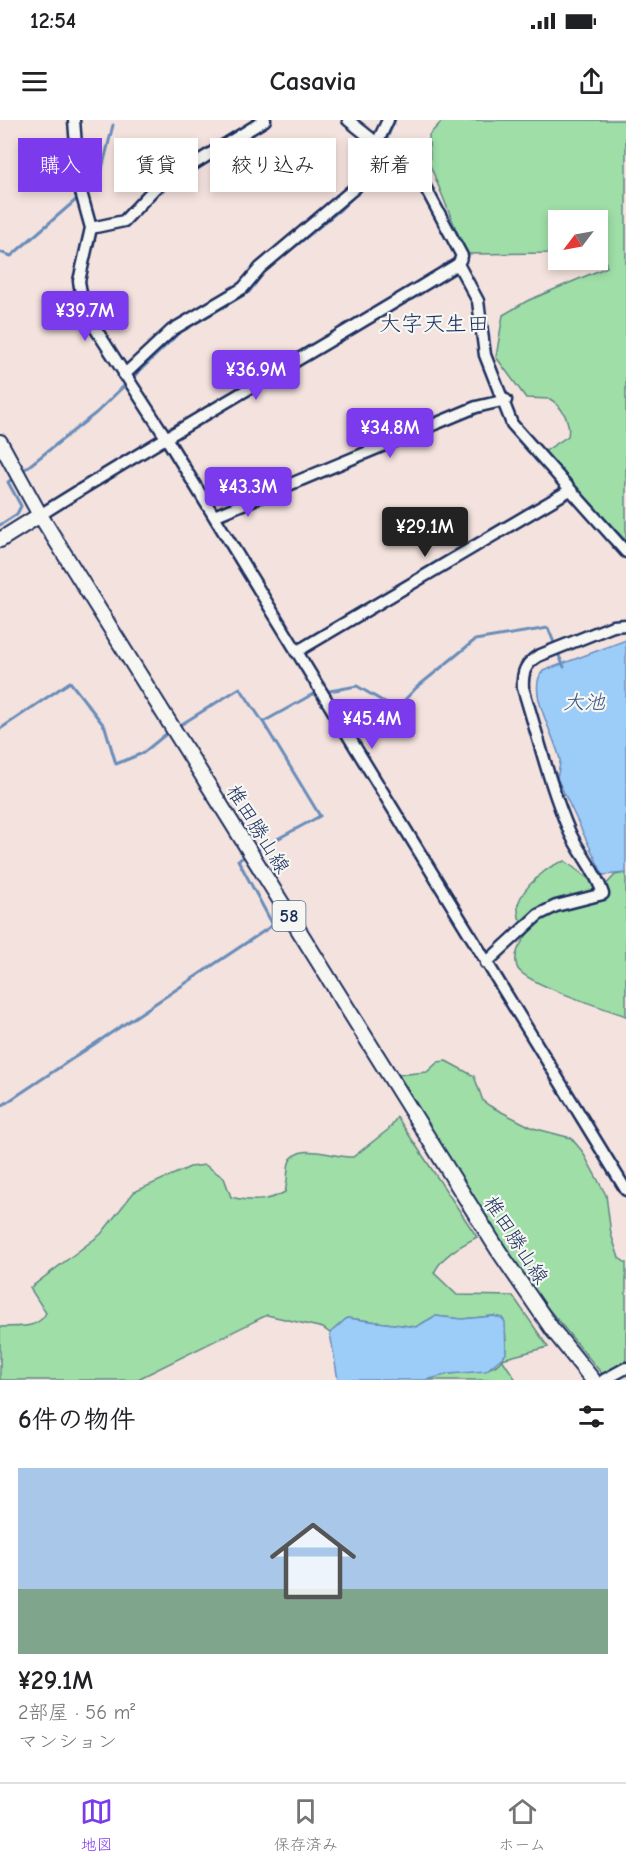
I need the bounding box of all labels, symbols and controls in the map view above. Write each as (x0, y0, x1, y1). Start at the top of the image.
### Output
text: 12:54 (30, 8, 76, 34)
icon: menu (18, 65, 51, 98)
icon: share (575, 65, 608, 98)
text: Casavia (270, 66, 356, 97)
chip: 購入 (18, 138, 102, 192)
chip: 賃貸 (114, 138, 198, 192)
chip: 絞り込み (210, 138, 336, 192)
chip: 新着 (348, 138, 432, 192)
north arrow (548, 210, 608, 270)
map controls (548, 210, 608, 270)
pin: ¥39.7M (36, 291, 134, 342)
text: ¥39.7M (56, 299, 114, 322)
district label: 大字天生田 (379, 311, 489, 337)
pin: ¥36.9M (207, 350, 305, 401)
text: ¥36.9M (226, 358, 286, 381)
pin: ¥34.8M (341, 408, 439, 459)
text: ¥34.8M (360, 416, 420, 439)
pin: ¥43.3M (199, 467, 297, 518)
text: ¥43.3M (219, 475, 277, 498)
pin: ¥29.1M (376, 507, 474, 558)
text: ¥29.1M (396, 515, 454, 538)
water label: 大池 (563, 690, 606, 714)
pin: ¥45.4M (323, 699, 421, 750)
text: ¥45.4M (343, 707, 401, 730)
street label: 椎田勝山線 (222, 781, 294, 877)
road number: 58 (272, 901, 306, 931)
street label: 椎田勝山線 (479, 1192, 553, 1288)
icon: filters (575, 1400, 608, 1433)
text: 6件の物件 (18, 1405, 136, 1435)
icon: home (259, 1507, 367, 1615)
text: ¥29.1M (18, 1666, 93, 1696)
text: 2部屋 · 56 m² (18, 1701, 135, 1724)
text: マンション (18, 1730, 117, 1753)
tab: 地図 (80, 1795, 113, 1855)
tab: 保存済み (274, 1795, 338, 1855)
tab: ホーム (498, 1795, 546, 1855)

